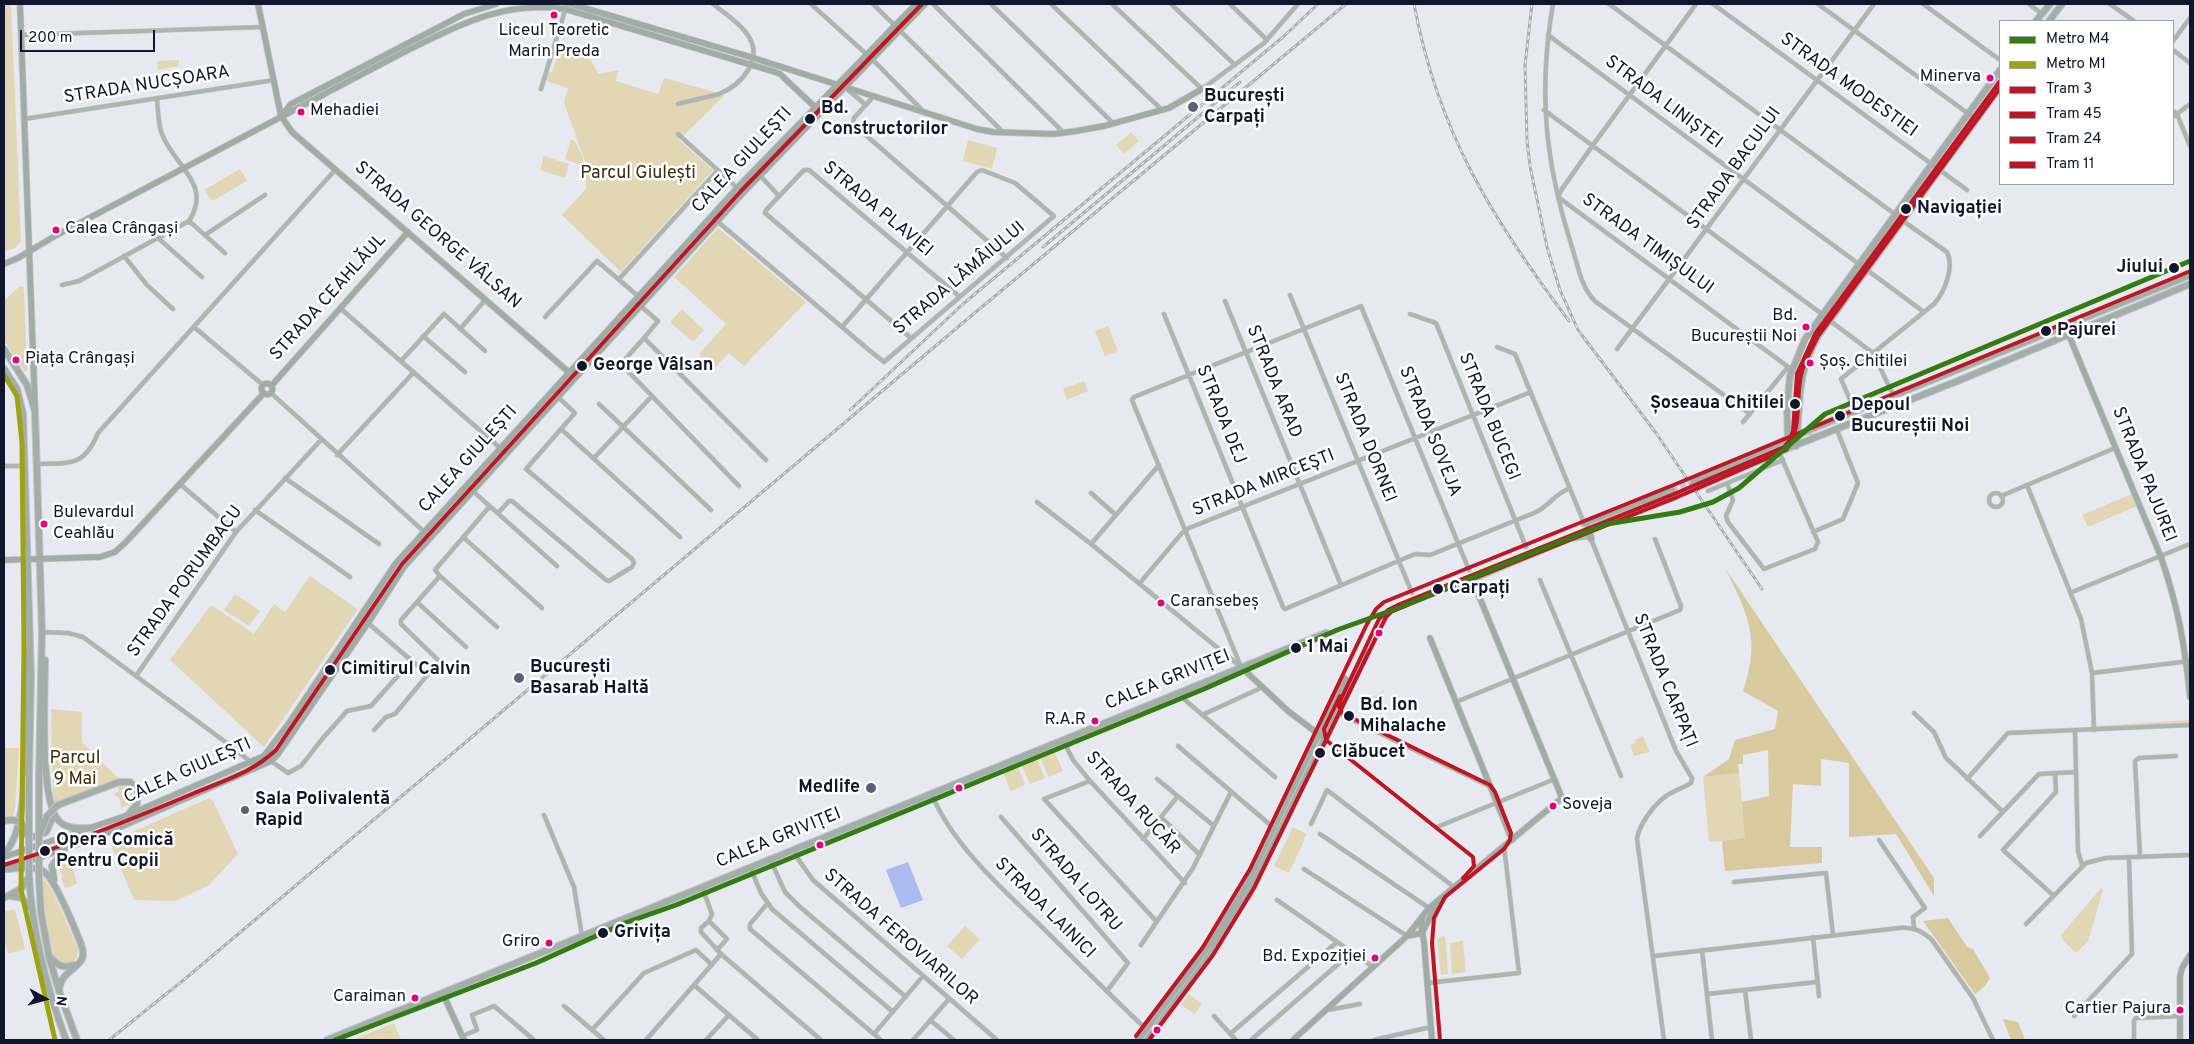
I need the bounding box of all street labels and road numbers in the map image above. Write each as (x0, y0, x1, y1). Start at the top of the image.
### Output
street label: STRADA MODESTIEI (1775, 29, 1921, 143)
street label: STRADA LINIȘTEI (1600, 52, 1726, 154)
street label: STRADA NUCȘOARA (63, 62, 231, 110)
street label: STRADA BACULUI (1683, 103, 1787, 235)
street label: CALEA GIULEȘTI (688, 104, 798, 218)
street label: STRADA GEORGE VÂLSAN (349, 158, 525, 314)
street label: STRADA PLAVIEI (818, 158, 936, 262)
street label: STRADA TIMIȘULUI (1577, 190, 1717, 300)
street label: STRADA LĂMÂIULUI (890, 218, 1030, 340)
street label: STRADA CEAHLĂUL (266, 230, 392, 366)
street label: STRADA ARAD (1241, 322, 1305, 442)
street label: STRADA BUCEGI (1453, 350, 1523, 484)
street label: STRADA DEJ (1190, 362, 1250, 468)
street label: STRADA SOVEJA (1393, 364, 1465, 500)
street label: STRADA DORNEI (1328, 370, 1400, 506)
street label: CALEA GIULEȘTI (415, 402, 523, 518)
street label: STRADA PAJUREI (2106, 404, 2180, 546)
street label: STRADA MIRCEȘTI (1190, 446, 1338, 522)
street label: STRADA PORUMBACU (124, 502, 248, 662)
street label: STRADA CARPAȚI (1627, 611, 1701, 751)
street label: CALEA GRIVIȚEI (1102, 646, 1234, 716)
street label: CALEA GIULEȘTI (121, 734, 255, 810)
street label: STRADA RUCĂR (1080, 748, 1184, 860)
street label: CALEA GRIVIȚEI (713, 804, 845, 874)
street label: STRADA LOTRU (1024, 825, 1126, 937)
street label: STRADA LAINICI (989, 854, 1099, 964)
street label: STRADA FEROVIARILOR (818, 865, 982, 1011)

